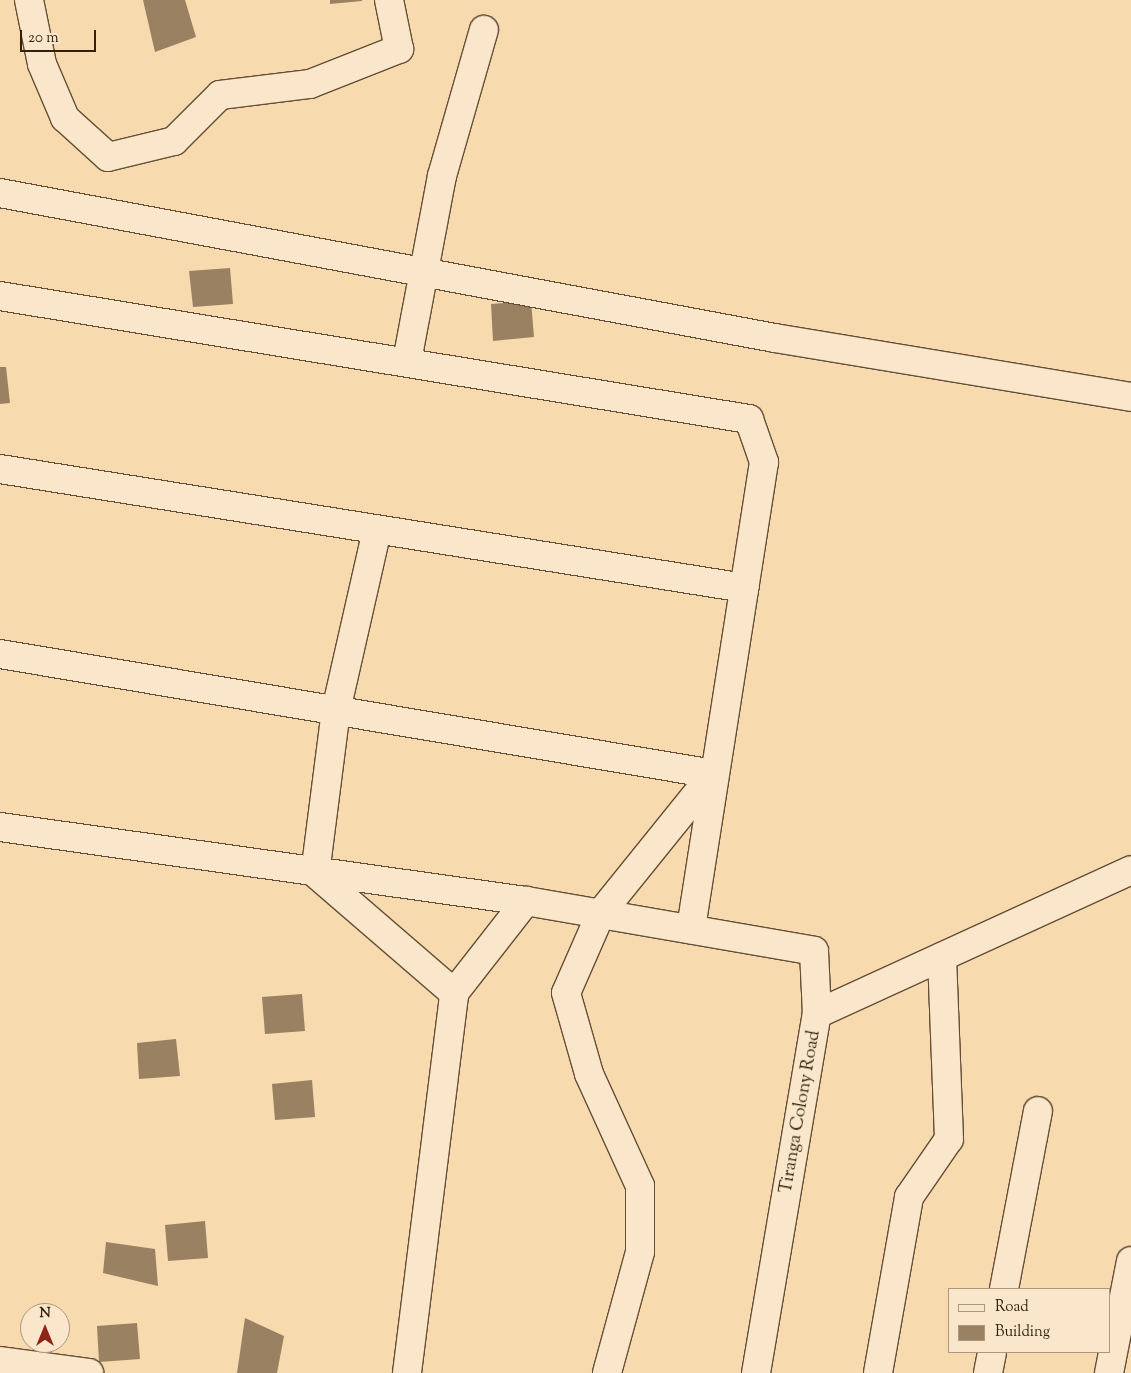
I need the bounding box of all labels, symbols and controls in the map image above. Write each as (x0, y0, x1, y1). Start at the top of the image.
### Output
scale bar (22, 20, 99, 52)
text: 20 m (28, 28, 59, 49)
street label: Tiranga Colony Road (776, 1029, 826, 1195)
legend (948, 1288, 1111, 1353)
text: Road (995, 1297, 1029, 1318)
north arrow (20, 1303, 70, 1353)
text: N (39, 1304, 51, 1324)
text: Building (995, 1322, 1050, 1343)

